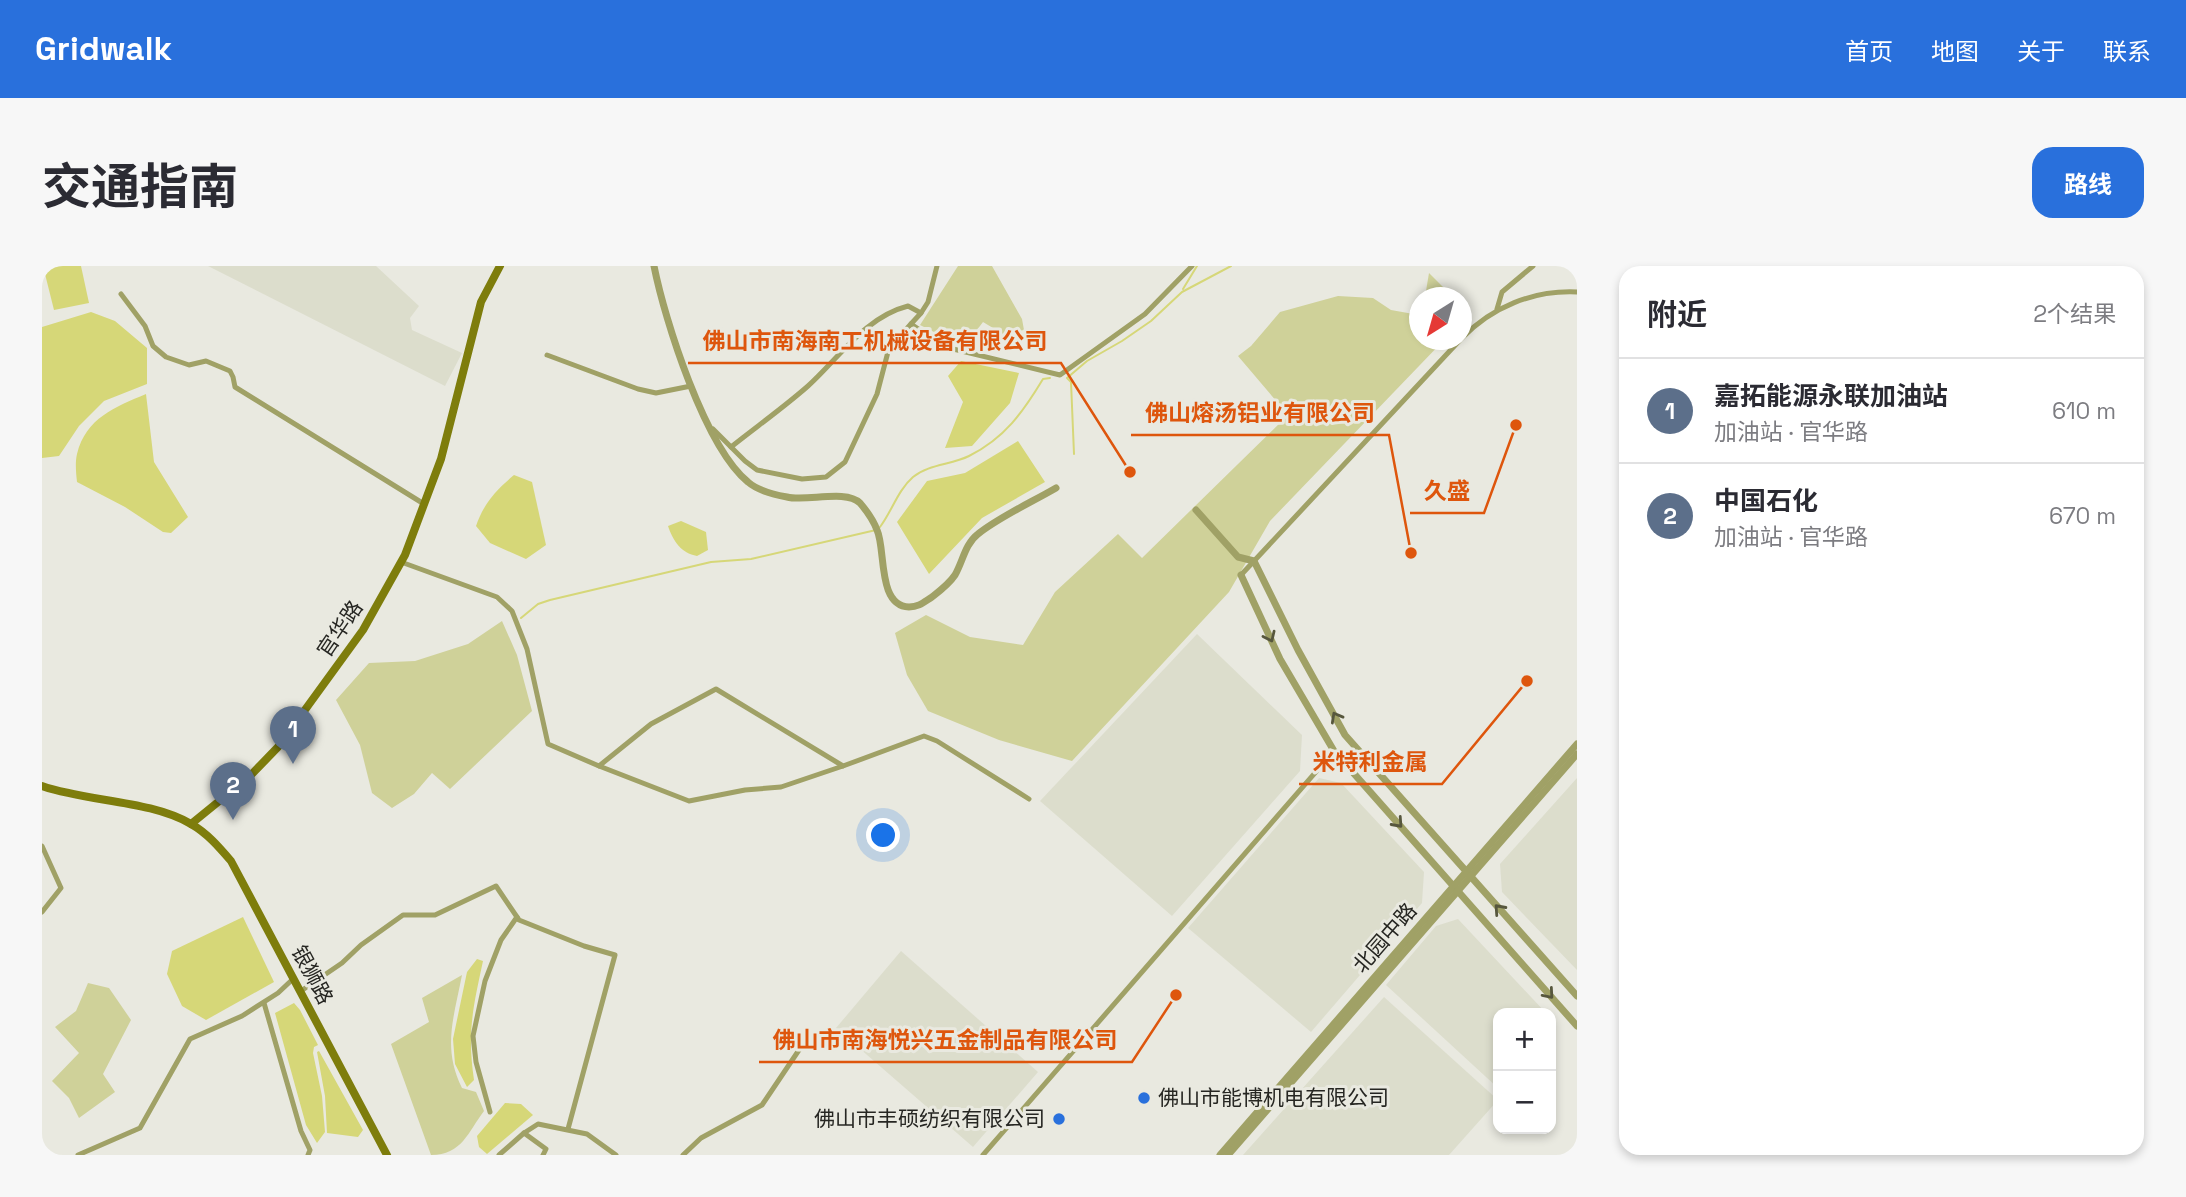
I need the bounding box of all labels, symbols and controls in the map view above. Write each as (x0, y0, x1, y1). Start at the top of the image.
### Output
text: Gridwalk (35, 28, 172, 70)
text: 首页 (1845, 36, 1893, 67)
text: 地图 (1931, 36, 1979, 67)
text: 关于 (2017, 36, 2065, 67)
text: 联系 (2103, 36, 2151, 67)
button: 路线 (2032, 147, 2144, 218)
text: 交通指南 (42, 156, 238, 218)
north arrow (1409, 287, 1472, 350)
text: 附近 (1647, 295, 1707, 334)
text: 2个结果 (2033, 299, 2116, 329)
callout: 佛山市南海南工机械设备有限公司 (688, 319, 1061, 363)
text: 佛山市南海南工机械设备有限公司 (703, 326, 1048, 356)
text: 嘉拓能源永联加油站 (1714, 379, 1948, 413)
callout: 佛山熔汤铝业有限公司 (1131, 391, 1389, 435)
text: 1 (1665, 396, 1675, 426)
text: 610 m (2052, 396, 2116, 426)
text: 佛山熔汤铝业有限公司 (1145, 398, 1375, 428)
text: 加油站 · 官华路 (1714, 417, 1868, 447)
callout: 久盛 (1410, 469, 1484, 513)
text: 久盛 (1424, 476, 1470, 506)
text: 中国石化 (1714, 484, 1818, 518)
text: 2 (1663, 501, 1677, 531)
text: 670 m (2049, 501, 2116, 531)
text: 加油站 · 官华路 (1714, 522, 1868, 552)
street label: 官华路 (311, 595, 368, 662)
one-way arrow (1261, 630, 1275, 642)
pin: 1 (270, 706, 316, 764)
one-way arrow (1331, 712, 1344, 725)
callout: 米特利金属 (1299, 740, 1442, 784)
text: 米特利金属 (1313, 747, 1428, 777)
pin: 2 (210, 762, 256, 820)
one-way arrow (1390, 815, 1402, 828)
your location (866, 818, 900, 852)
street label: 北园中路 (1347, 897, 1422, 978)
one-way arrow (1495, 904, 1507, 917)
street label: 银狮路 (286, 941, 339, 1009)
one-way arrow (1540, 985, 1553, 998)
map controls (1493, 1008, 1556, 1134)
button: + (1493, 1008, 1556, 1071)
callout: 佛山市南海悦兴五金制品有限公司 (759, 1018, 1132, 1062)
text: 佛山市南海悦兴五金制品有限公司 (773, 1025, 1118, 1055)
button: − (1493, 1071, 1556, 1134)
place label: 佛山市能博机电有限公司 (1158, 1084, 1389, 1111)
marker: 佛山市能博机电有限公司 (1136, 1090, 1152, 1106)
place label: 佛山市丰硕纺织有限公司 (814, 1105, 1045, 1132)
marker: 佛山市丰硕纺织有限公司 (1051, 1111, 1067, 1127)

